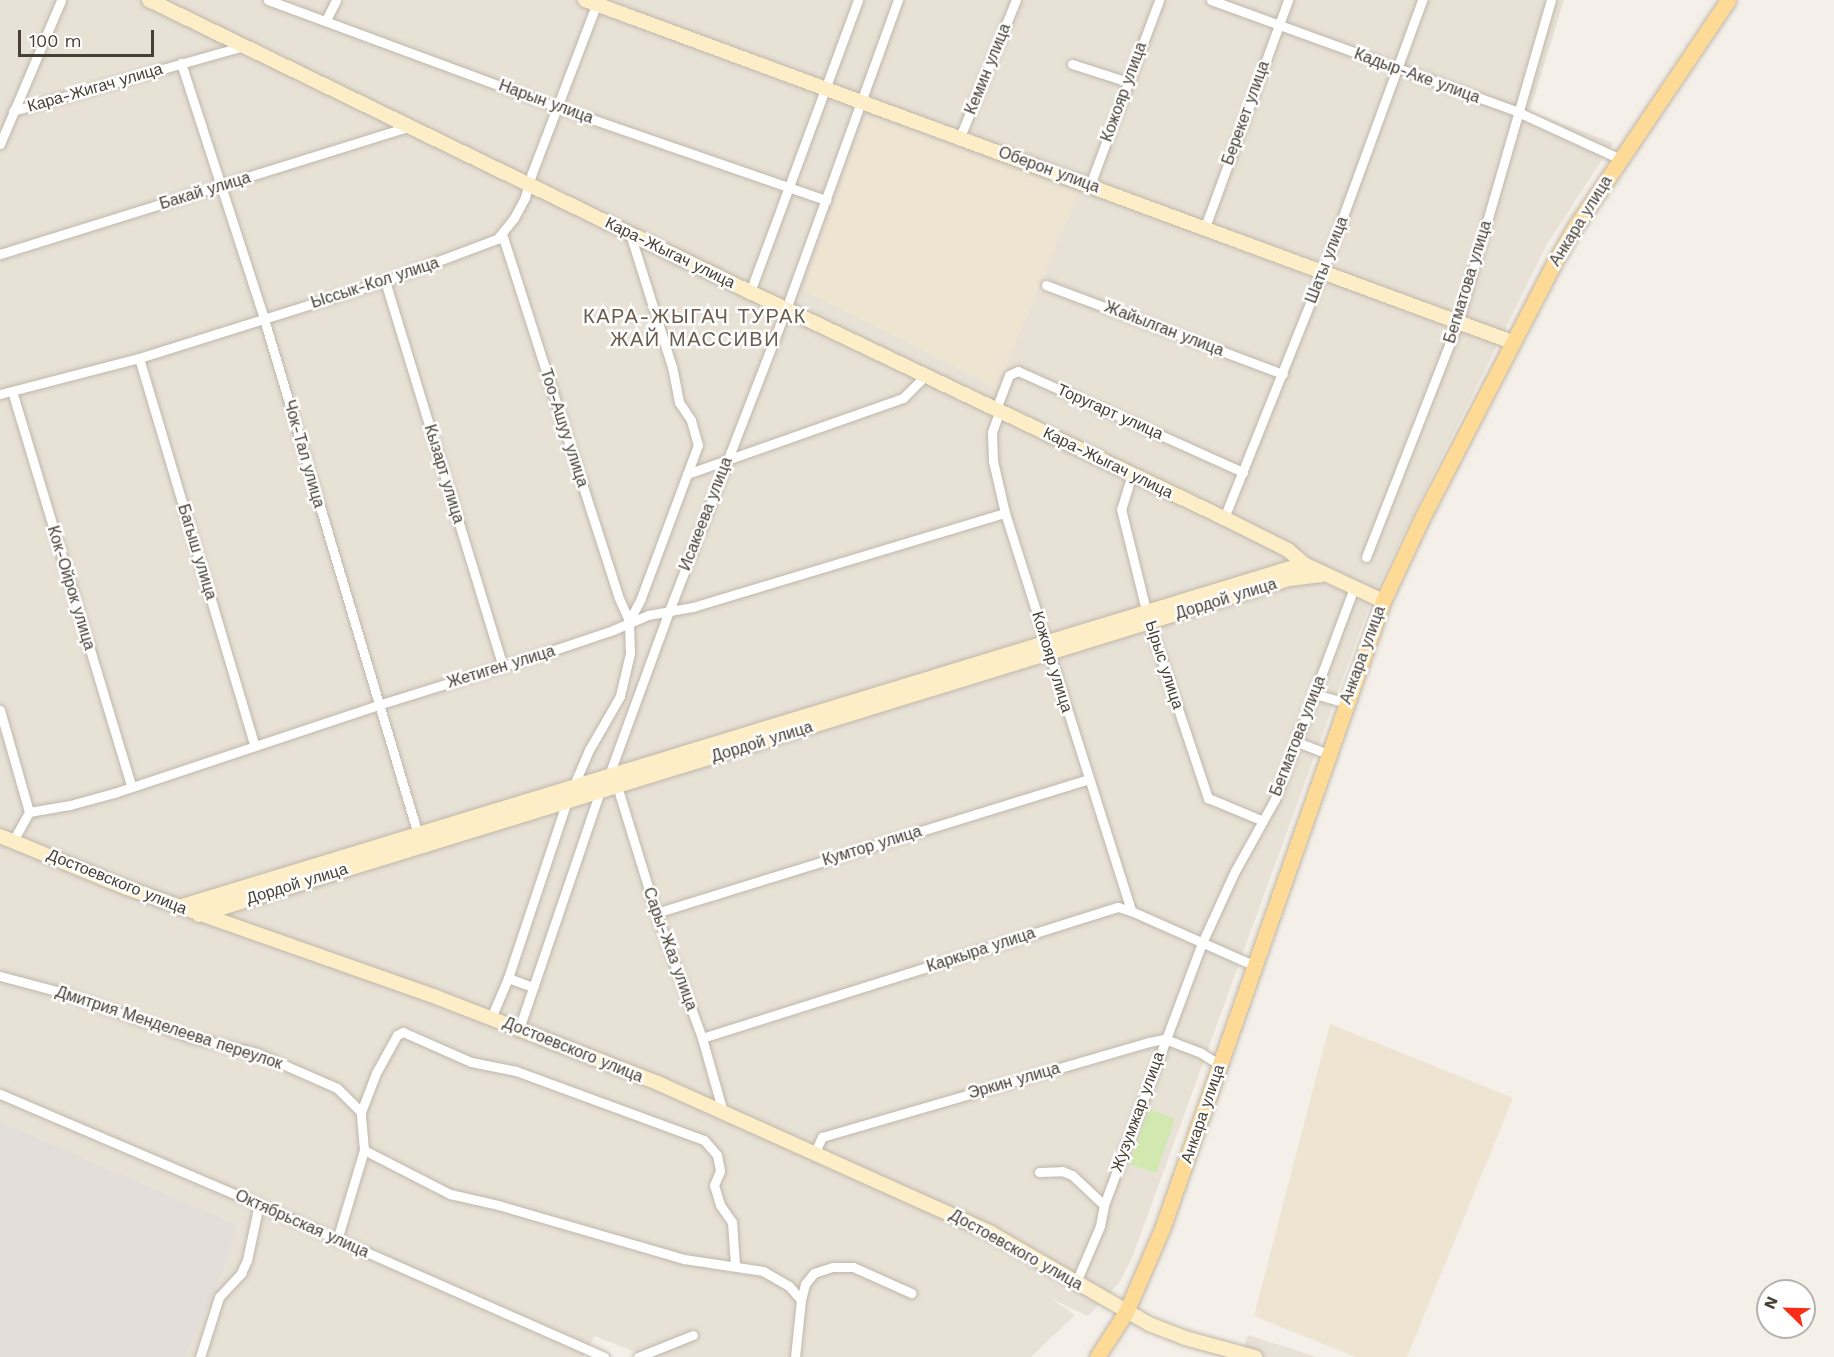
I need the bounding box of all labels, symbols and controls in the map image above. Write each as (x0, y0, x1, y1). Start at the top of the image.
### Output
scale bar (21, 18, 158, 56)
street label: Кемин улица (961, 21, 1015, 117)
text: 100 m (29, 30, 82, 51)
street label: Кожояр улица (1097, 40, 1151, 144)
street label: Кадыр-Аке улица (1352, 44, 1482, 108)
street label: Берекет улица (1218, 58, 1274, 168)
street label: Кара-Жигач улица (25, 60, 165, 116)
street label: Нарын улица (496, 76, 596, 128)
street label: Оберон улица (996, 143, 1102, 197)
street label: Бакай улица (157, 168, 253, 214)
street label: Анкара улица (1546, 172, 1616, 270)
street label: Кара-Жыгач улица (602, 213, 738, 293)
street label: Шаты улица (1302, 214, 1352, 306)
street label: Бегматова улица (1440, 218, 1496, 346)
street label: Ыссык-Кол улица (309, 253, 441, 313)
street label: Жайылган улица (1102, 297, 1226, 361)
district label: КАРА-ЖЫГАЧ ТУРАК ЖАЙ МАССИВИ (583, 304, 807, 351)
street label: Тоо-Ашуу улица (536, 366, 592, 490)
street label: Торугарт улица (1054, 380, 1166, 444)
street label: Чок-Тал улица (279, 398, 329, 510)
street label: Кызарт улица (420, 422, 468, 526)
street label: Кара-Жыгач улица (1040, 423, 1176, 503)
street label: Исакеева улица (676, 455, 736, 573)
street label: Багыш улица (173, 502, 221, 602)
street label: Кок-Ойрок улица (43, 524, 99, 652)
street label: Дордой улица (1173, 574, 1279, 624)
street label: Анкара улица (1336, 603, 1390, 707)
street label: Кожояр улица (1028, 609, 1076, 715)
street label: Ырыс улица (1141, 618, 1187, 712)
street label: Жетиген улица (445, 641, 557, 693)
street label: Бегматова улица (1266, 673, 1330, 799)
street label: Дордой улица (709, 717, 815, 767)
street label: Кумтор улица (820, 822, 924, 870)
street label: Достоевского улица (44, 845, 190, 919)
street label: Дордой улица (244, 859, 350, 909)
street label: Сары-Жаз улица (639, 885, 701, 1013)
street label: Каркыра улица (924, 923, 1038, 977)
street label: Дмитрия Менделеева переулок (53, 982, 285, 1074)
street label: Достоевского улица (500, 1013, 646, 1087)
street label: Жузумжар улица (1107, 1049, 1169, 1175)
street label: Эркин улица (966, 1059, 1062, 1103)
street label: Анкара улица (1177, 1062, 1229, 1166)
street label: Октябрьская улица (232, 1186, 372, 1262)
street label: Достоевского улица (946, 1205, 1086, 1295)
north arrow (1756, 1279, 1816, 1339)
text: N (1760, 1293, 1782, 1312)

